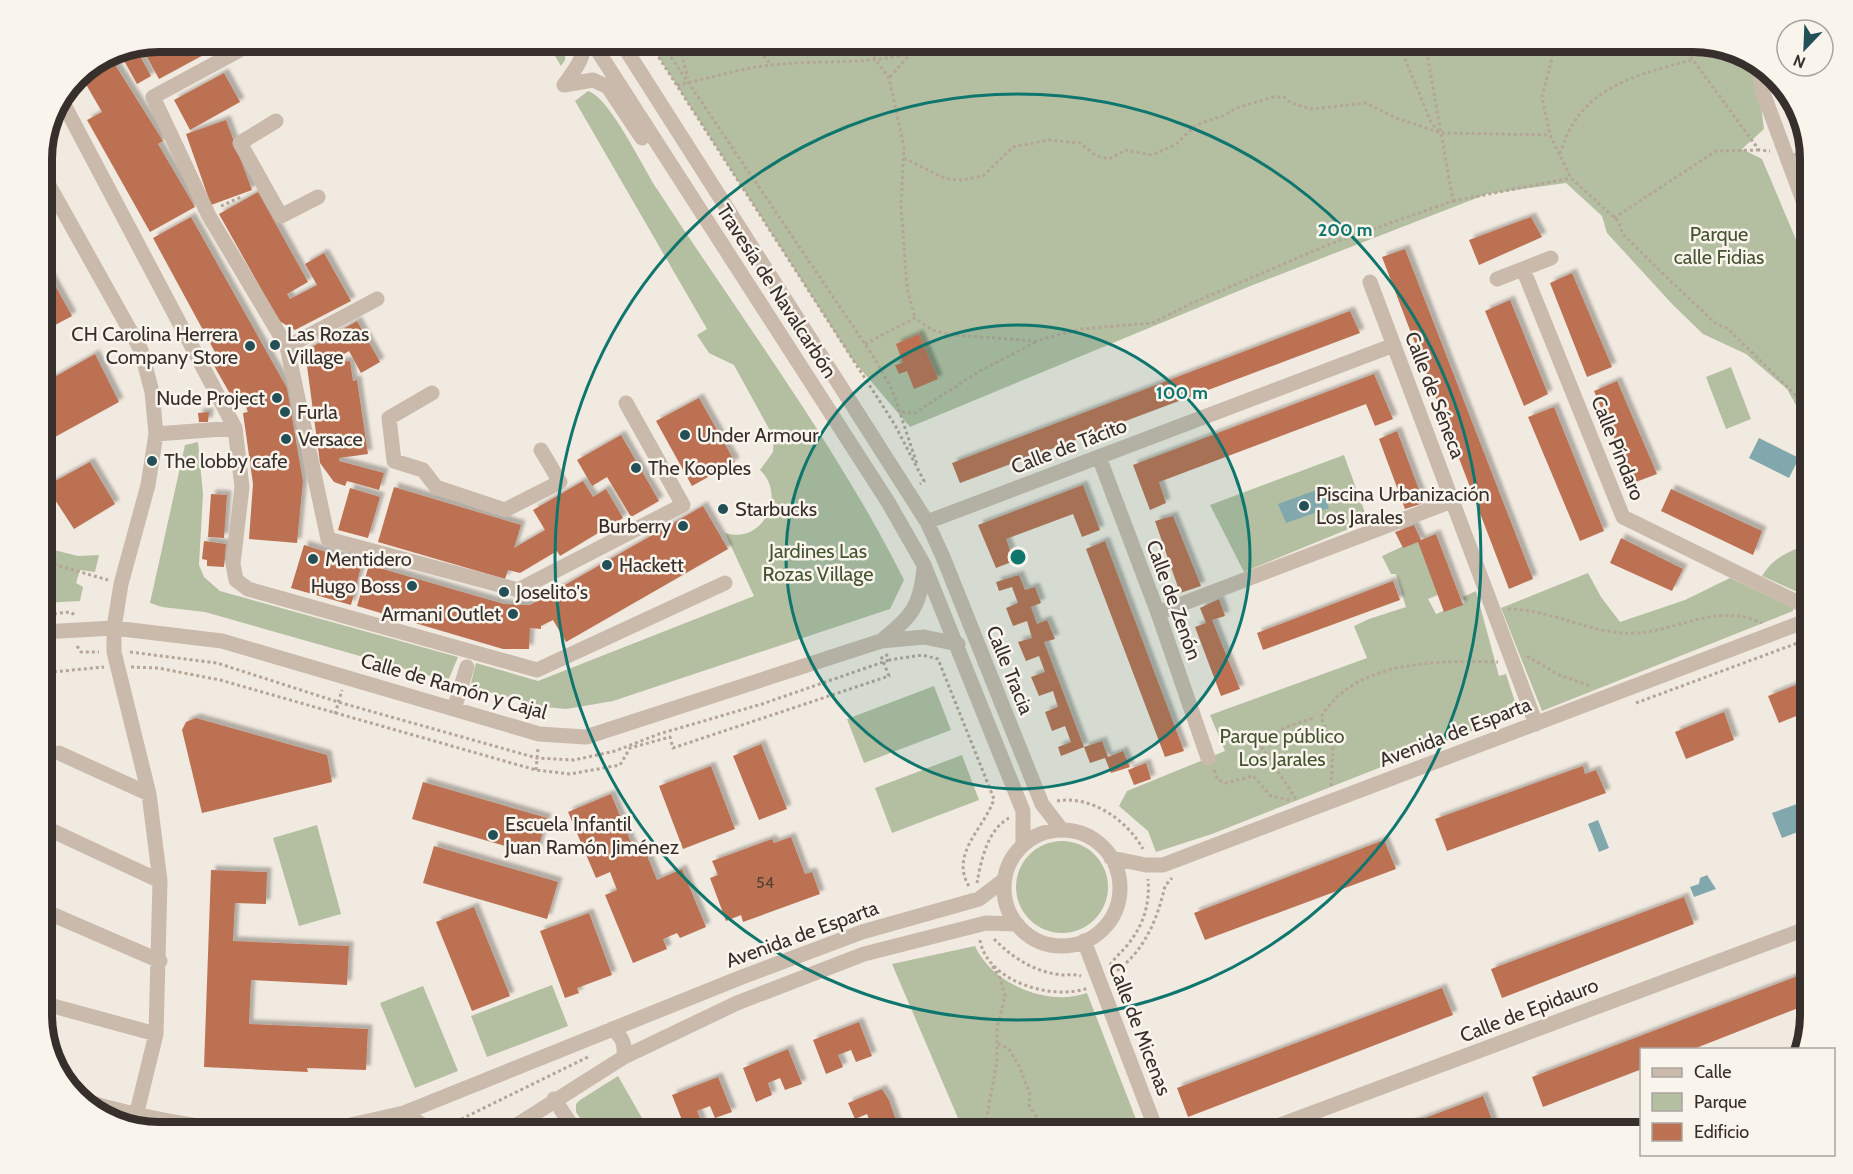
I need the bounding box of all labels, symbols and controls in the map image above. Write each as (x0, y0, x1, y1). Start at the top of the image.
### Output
north arrow (1775, 18, 1835, 78)
text: N (1790, 50, 1808, 72)
street label: Travesía de Navalcarbón (712, 200, 842, 382)
text: 200 m (1318, 219, 1372, 241)
park label: Parque calle Fidias (1674, 222, 1764, 269)
place label: CH Carolina Herrera Company Store (71, 322, 238, 369)
place label: Las Rozas Village (287, 322, 369, 369)
street label: Calle de Séneca (1400, 328, 1470, 462)
marker: Las Rozas Village (268, 338, 282, 352)
marker: CH Carolina Herrera Company Store (243, 339, 257, 353)
text: 100 m (1156, 382, 1208, 404)
place label: Nude Project (156, 386, 265, 410)
marker: Nude Project (270, 391, 284, 405)
street label: Calle Píndaro (1586, 392, 1650, 504)
place label: Furla (297, 400, 338, 424)
marker: Furla (278, 405, 292, 419)
street label: Calle de Tácito (1008, 413, 1130, 479)
place label: Under Armour (697, 423, 819, 447)
place label: Versace (298, 427, 363, 451)
marker: Under Armour (678, 428, 692, 442)
marker: Versace (279, 432, 293, 446)
place label: The lobby cafe (164, 449, 288, 473)
marker: The lobby cafe (145, 454, 159, 468)
place label: The Kooples (648, 456, 751, 480)
marker: The Kooples (629, 461, 643, 475)
place label: Piscina Urbanización Los Jarales (1316, 482, 1490, 529)
place label: Starbucks (735, 497, 817, 521)
marker: Piscina Urbanización Los Jarales (1297, 499, 1311, 513)
marker: Starbucks (716, 502, 730, 516)
place label: Burberry (598, 514, 671, 538)
marker: Burberry (676, 519, 690, 533)
street label: Calle de Zenón (1141, 537, 1207, 663)
park label: Jardines Las Rozas Village (763, 539, 873, 586)
place label: Mentidero (325, 547, 412, 571)
centre of rings (1008, 547, 1028, 567)
marker: Mentidero (306, 552, 320, 566)
place label: Hackett (619, 553, 684, 577)
marker: Hackett (600, 558, 614, 572)
place label: Hugo Boss (311, 574, 400, 598)
marker: Hugo Boss (405, 579, 419, 593)
place label: Joselito's (515, 580, 588, 604)
marker: Joselito's (497, 585, 511, 599)
place label: Armani Outlet (381, 602, 501, 626)
marker: Armani Outlet (506, 607, 520, 621)
street label: Calle Tracia (981, 622, 1039, 718)
street label: Calle de Ramón y Cajal (358, 648, 550, 724)
street label: Avenida de Esparta (1376, 692, 1535, 772)
park label: Parque público Los Jarales (1220, 724, 1344, 771)
place label: Escuela Infantil Juan Ramón Jiménez (504, 812, 679, 859)
marker: Escuela Infantil Juan Ramón Jiménez (486, 828, 500, 842)
house number: 54 (756, 873, 774, 892)
street label: Avenida de Esparta (722, 895, 882, 973)
street label: Calle de Micenas (1104, 959, 1176, 1099)
street label: Calle de Epidauro (1456, 973, 1602, 1047)
legend (1640, 1048, 1835, 1156)
text: Calle (1694, 1061, 1731, 1083)
text: Parque (1694, 1091, 1747, 1113)
text: Edificio (1694, 1121, 1749, 1143)

